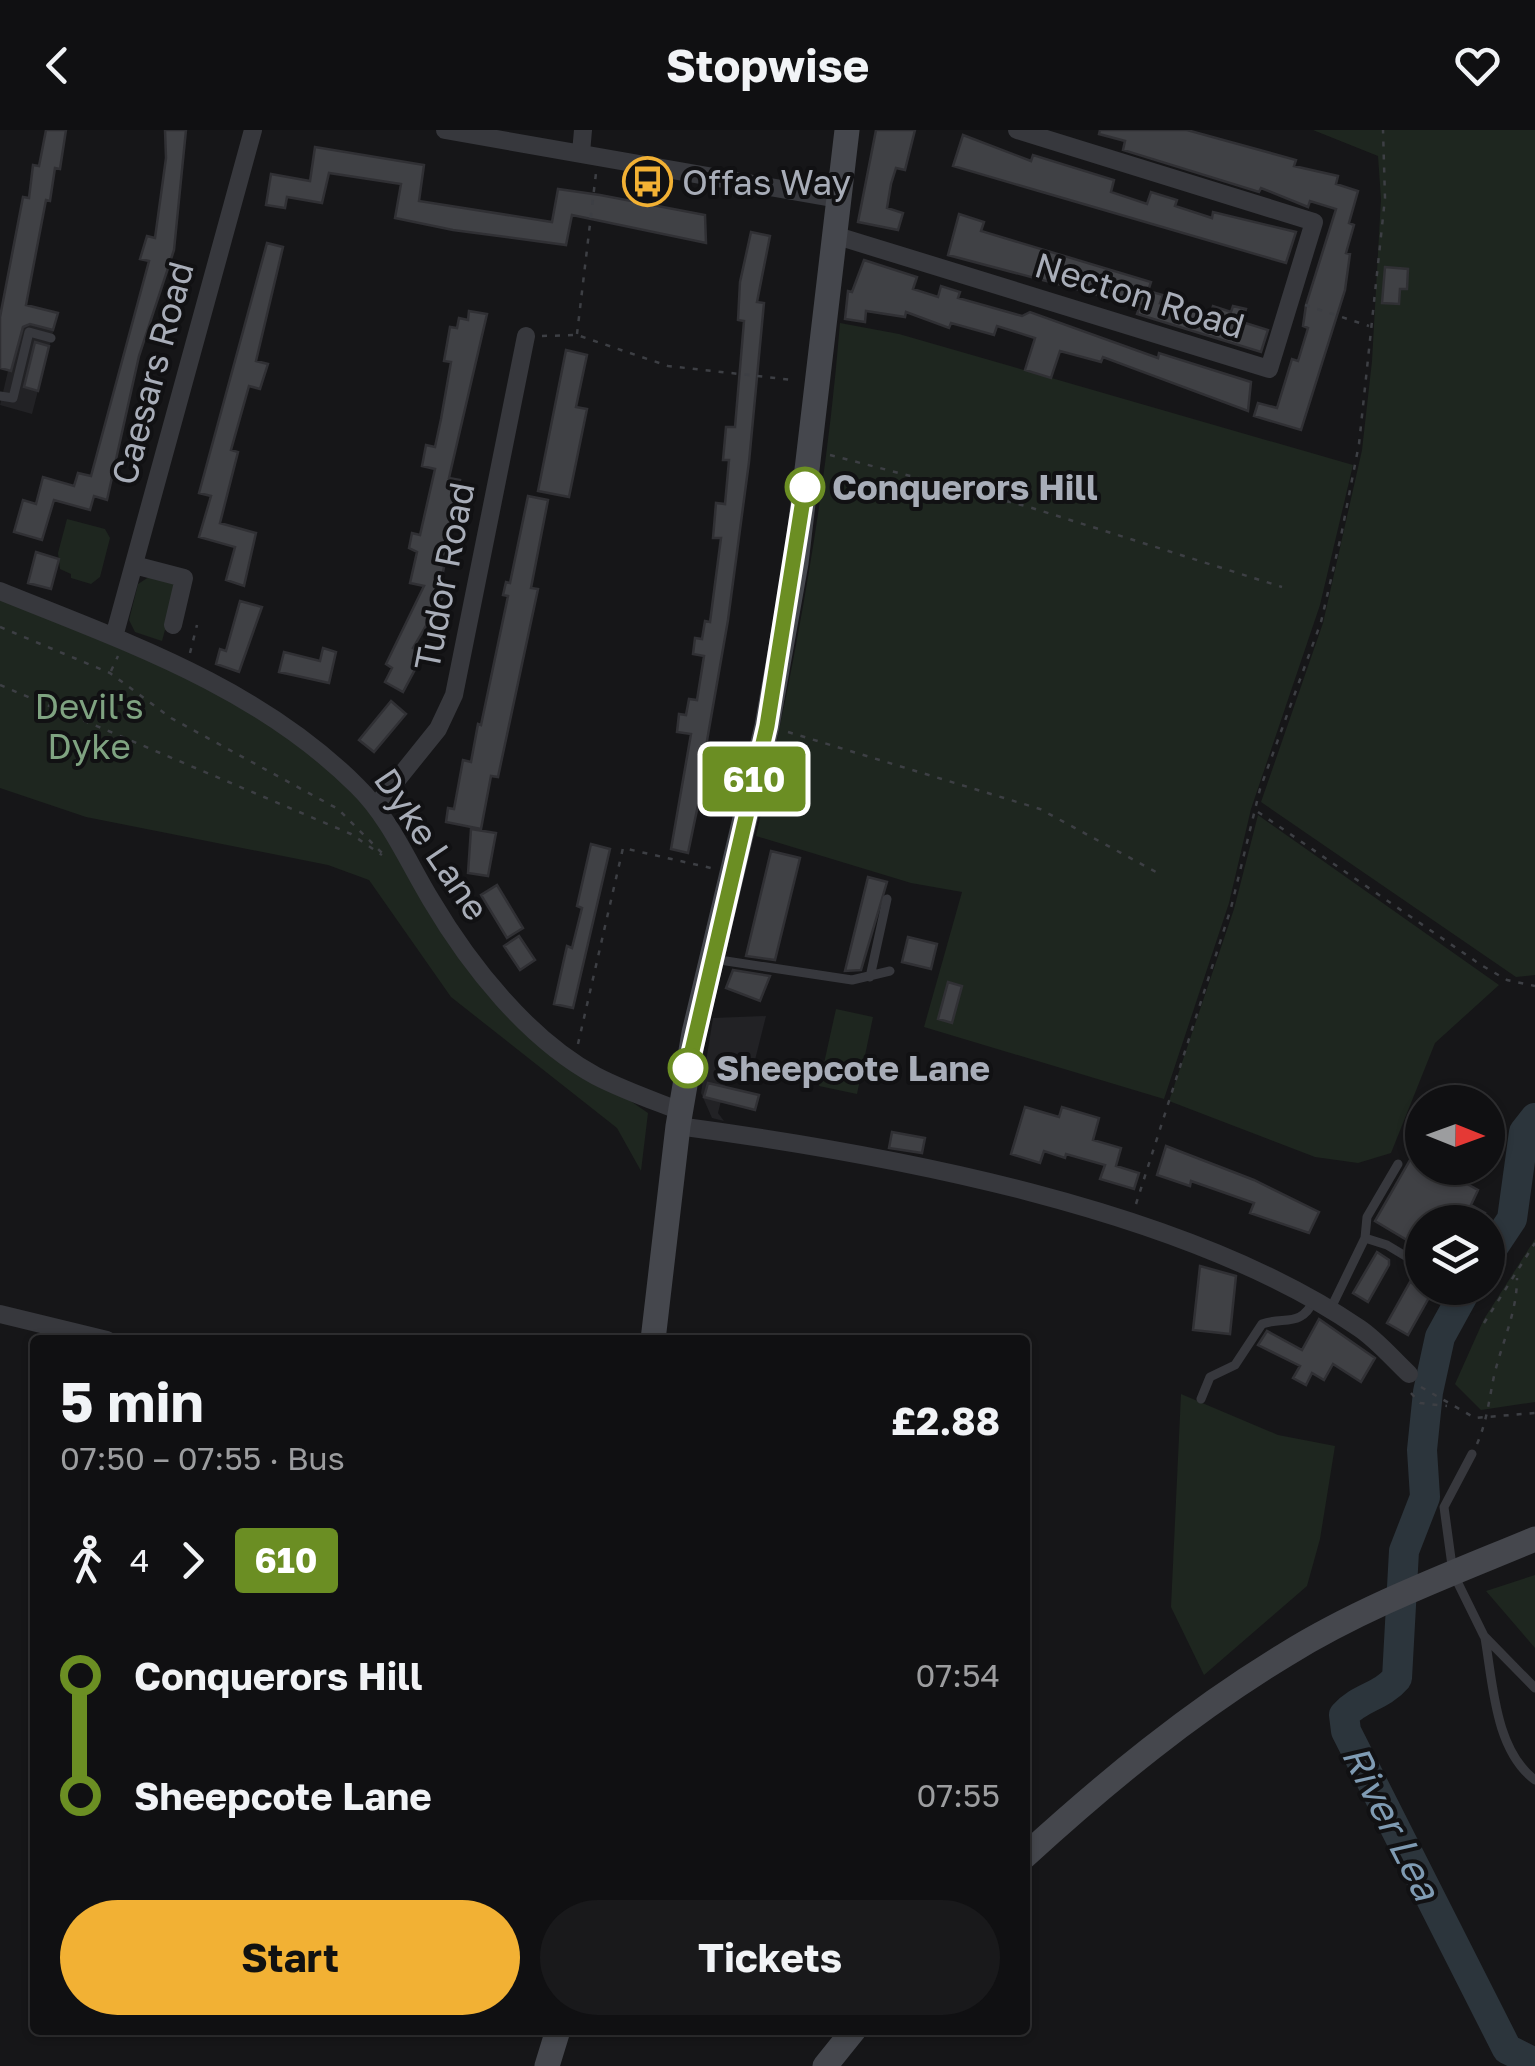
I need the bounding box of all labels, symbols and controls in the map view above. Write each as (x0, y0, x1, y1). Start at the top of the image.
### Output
icon: back (30, 38, 85, 93)
text: Stopwise (666, 38, 869, 92)
icon: heart (1450, 38, 1505, 93)
bus stop icon: Offas Way (621, 156, 673, 208)
place label: Offas Way (682, 161, 851, 203)
street label: Necton Road (1030, 243, 1250, 347)
street label: Caesars Road (102, 257, 202, 489)
place label: Conquerors Hill (832, 466, 1098, 508)
marker: Conquerors Hill (786, 468, 824, 506)
street label: Tudor Road (405, 479, 483, 673)
park label: Devil's Dyke (34, 685, 144, 767)
line badge: 610 (696, 746, 812, 812)
text: 610 (722, 758, 786, 800)
street label: Dyke Lane (366, 760, 498, 928)
place label: Sheepcote Lane (716, 1047, 990, 1089)
marker: Sheepcote Lane (669, 1049, 707, 1087)
north arrow (1405, 1085, 1505, 1185)
map controls (1405, 1085, 1505, 1305)
button: layers (1405, 1205, 1505, 1305)
text: 5 min (60, 1368, 204, 1434)
text: £2.88 (891, 1398, 1000, 1443)
text: 07:50 – 07:55 · Bus (60, 1439, 345, 1477)
icon: walk (60, 1533, 115, 1588)
icon: forward (165, 1533, 220, 1588)
text: 610 (255, 1539, 318, 1581)
text: 4 (130, 1541, 150, 1579)
text: Conquerors Hill (134, 1653, 423, 1698)
text: 07:54 (916, 1656, 1000, 1694)
water label: River Lea (1334, 1737, 1451, 1908)
text: Sheepcote Lane (134, 1773, 432, 1818)
text: 07:55 (916, 1776, 1000, 1814)
button: Start (60, 1900, 520, 2015)
button: Tickets (540, 1900, 1000, 2015)

